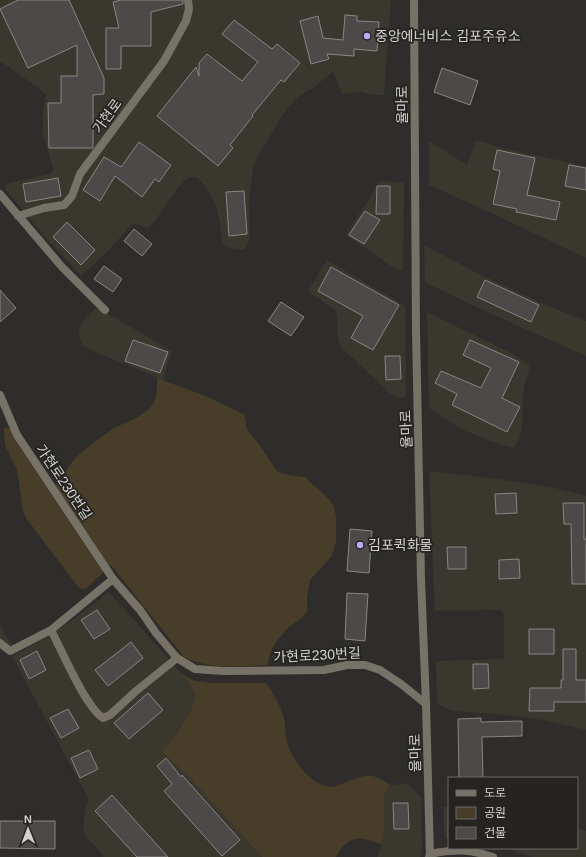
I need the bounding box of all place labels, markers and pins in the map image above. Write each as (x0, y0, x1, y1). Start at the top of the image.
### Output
place label: 중앙에너비스 김포주유소 (375, 28, 521, 44)
marker: 중앙에너비스 김포주유소 (362, 31, 372, 41)
place label: 김포퀵화물 (368, 537, 433, 553)
marker: 김포퀵화물 (355, 540, 365, 550)

